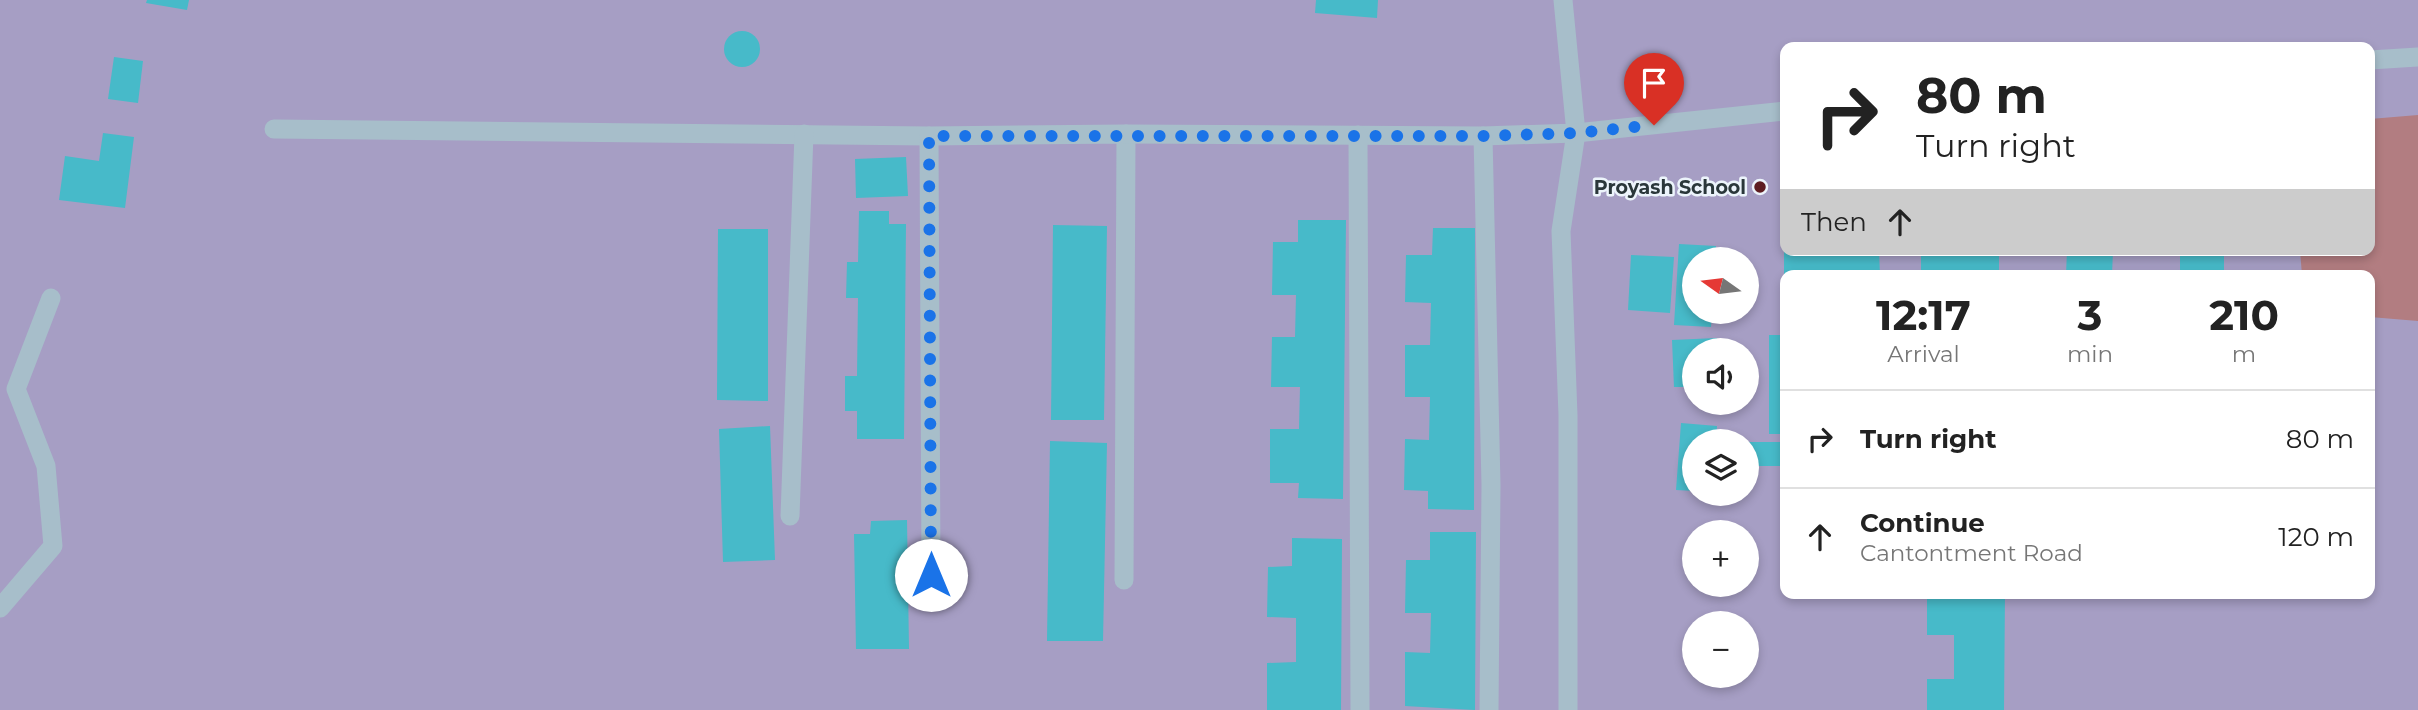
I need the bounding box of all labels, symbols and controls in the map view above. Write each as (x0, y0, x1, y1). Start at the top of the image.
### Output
pin (1624, 53, 1684, 125)
icon: arrive (1635, 64, 1673, 102)
text: 80 m (1916, 66, 2047, 125)
icon: right (1801, 70, 1892, 161)
text: Turn right (1916, 126, 2076, 165)
place label: Proyash School (1594, 176, 1746, 199)
marker: Proyash School (1752, 179, 1768, 195)
icon: ahead (1881, 203, 1919, 241)
text: Then (1801, 206, 1867, 238)
north arrow (1682, 247, 1759, 324)
map controls (1682, 247, 1759, 688)
text: 12:17 (1876, 289, 1971, 341)
text: 3 (2078, 289, 2102, 341)
text: 210 (2209, 289, 2279, 341)
button: sound (1682, 338, 1759, 415)
text: Arrival (1887, 340, 1960, 368)
text: min (2067, 340, 2113, 368)
text: m (2232, 340, 2256, 368)
icon: right (1801, 420, 1839, 458)
text: Turn right (1860, 423, 1996, 455)
text: 80 m (2286, 423, 2354, 455)
button: layers (1682, 429, 1759, 506)
text: Continue (1860, 507, 1985, 539)
icon: ahead (1801, 518, 1839, 556)
button: + (1682, 520, 1759, 597)
text: 120 m (2278, 521, 2354, 553)
position arrow (894, 538, 968, 612)
text: Cantontment Road (1860, 539, 2083, 567)
button: − (1682, 611, 1759, 688)

